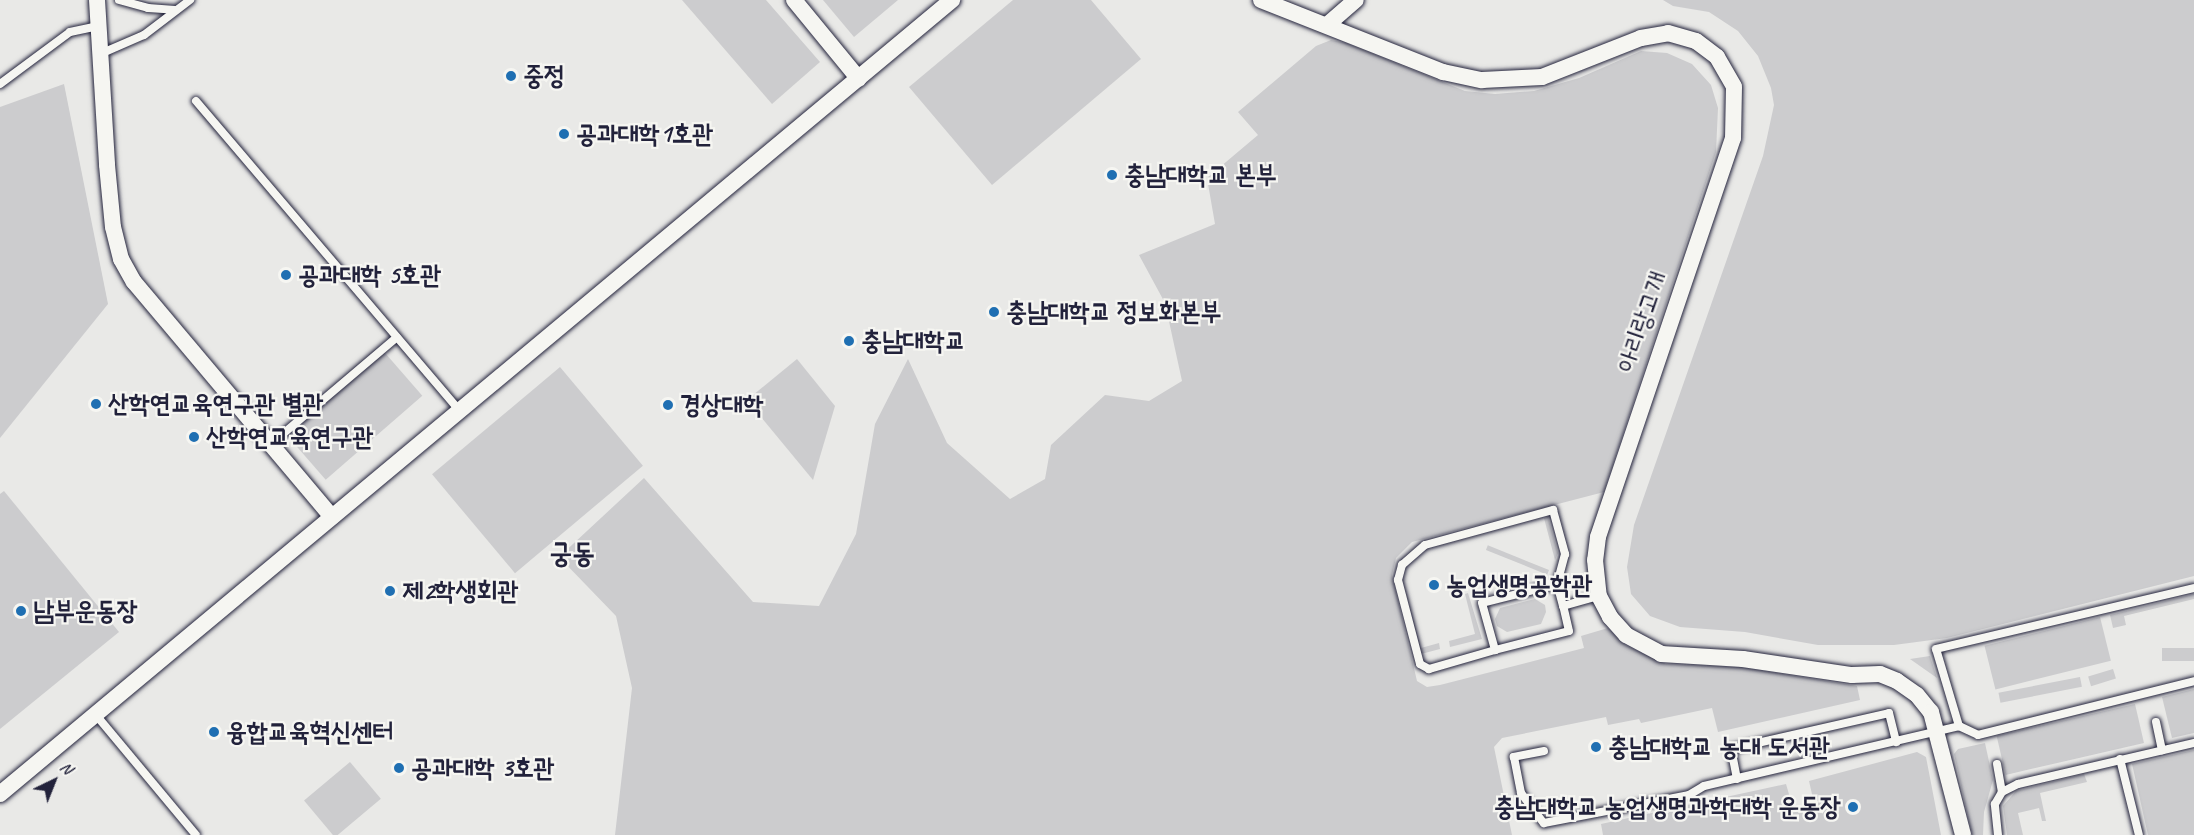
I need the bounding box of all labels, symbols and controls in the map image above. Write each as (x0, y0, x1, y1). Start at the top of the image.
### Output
place label: 중정 (523, 60, 565, 92)
marker: 중정 (504, 69, 518, 83)
place label: 공과대학1호관 (576, 118, 713, 150)
marker: 공과대학1호관 (557, 127, 571, 141)
place label: 충남대학교 본부 (1124, 159, 1277, 191)
marker: 충남대학교 본부 (1105, 168, 1119, 182)
place label: 공과대학 5호관 (298, 259, 441, 291)
street label: 아리랑고개 (1610, 267, 1674, 377)
marker: 공과대학 5호관 (279, 268, 293, 282)
place label: 충남대학교 정보화본부 (1006, 296, 1222, 328)
marker: 충남대학교 정보화본부 (987, 305, 1001, 319)
place label: 충남대학교 (861, 325, 966, 357)
marker: 충남대학교 (842, 334, 856, 348)
place label: 산학연교육연구관 별관 (108, 388, 324, 420)
place label: 경상대학 (680, 389, 764, 421)
marker: 산학연교육연구관 별관 (89, 397, 103, 411)
marker: 경상대학 (661, 398, 675, 412)
place label: 산학연교육연구관 (206, 421, 373, 453)
marker: 산학연교육연구관 (187, 430, 201, 444)
district label: 궁동 (549, 536, 595, 570)
place label: 농업생명공학관 (1446, 569, 1592, 601)
place label: 제2학생회관 (402, 575, 518, 607)
marker: 농업생명공학관 (1427, 578, 1441, 592)
marker: 제2학생회관 (383, 584, 397, 598)
place label: 남부운동장 (33, 595, 138, 627)
marker: 남부운동장 (14, 604, 28, 618)
place label: 융합교육혁신센터 (226, 716, 393, 748)
marker: 융합교육혁신센터 (207, 725, 221, 739)
place label: 충남대학교 농대 도서관 (1608, 731, 1830, 763)
marker: 충남대학교 농대 도서관 (1589, 740, 1603, 754)
north arrow (24, 751, 84, 811)
place label: 공과대학 3호관 (411, 752, 555, 784)
text: N (56, 757, 77, 779)
marker: 공과대학 3호관 (392, 761, 406, 775)
place label: 충남대학교 농업생명과학대학 운동장 (1494, 791, 1841, 823)
marker: 충남대학교 농업생명과학대학 운동장 (1846, 800, 1860, 814)

